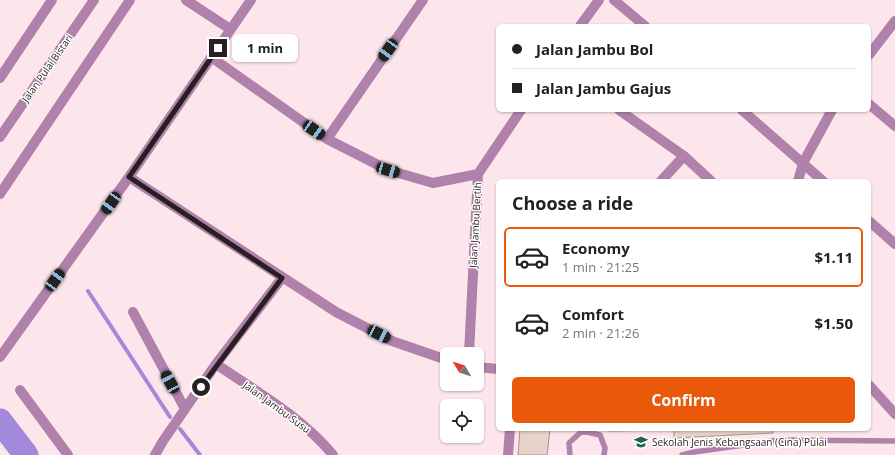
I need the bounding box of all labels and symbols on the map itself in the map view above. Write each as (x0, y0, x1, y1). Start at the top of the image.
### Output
street label: Jalan Pulai Bistari (18, 31, 76, 106)
callout: 1 min (232, 34, 298, 62)
car (376, 37, 400, 63)
route end (209, 39, 227, 57)
car (301, 118, 327, 142)
car (375, 161, 401, 179)
street label: Jalan Jambu Bertih (466, 182, 484, 269)
car (99, 190, 123, 216)
car (43, 267, 67, 293)
car (366, 323, 392, 345)
north arrow (440, 347, 484, 391)
car (159, 369, 181, 395)
street label: Jalan Jambu Susu (240, 377, 313, 436)
route start (192, 378, 210, 396)
school or university icon: Sekolah Jenis Kebangsaan (Cina) Pulai (633, 434, 649, 450)
place label: Sekolah Jenis Kebangsaan (Cina) Pulai (652, 435, 827, 449)

